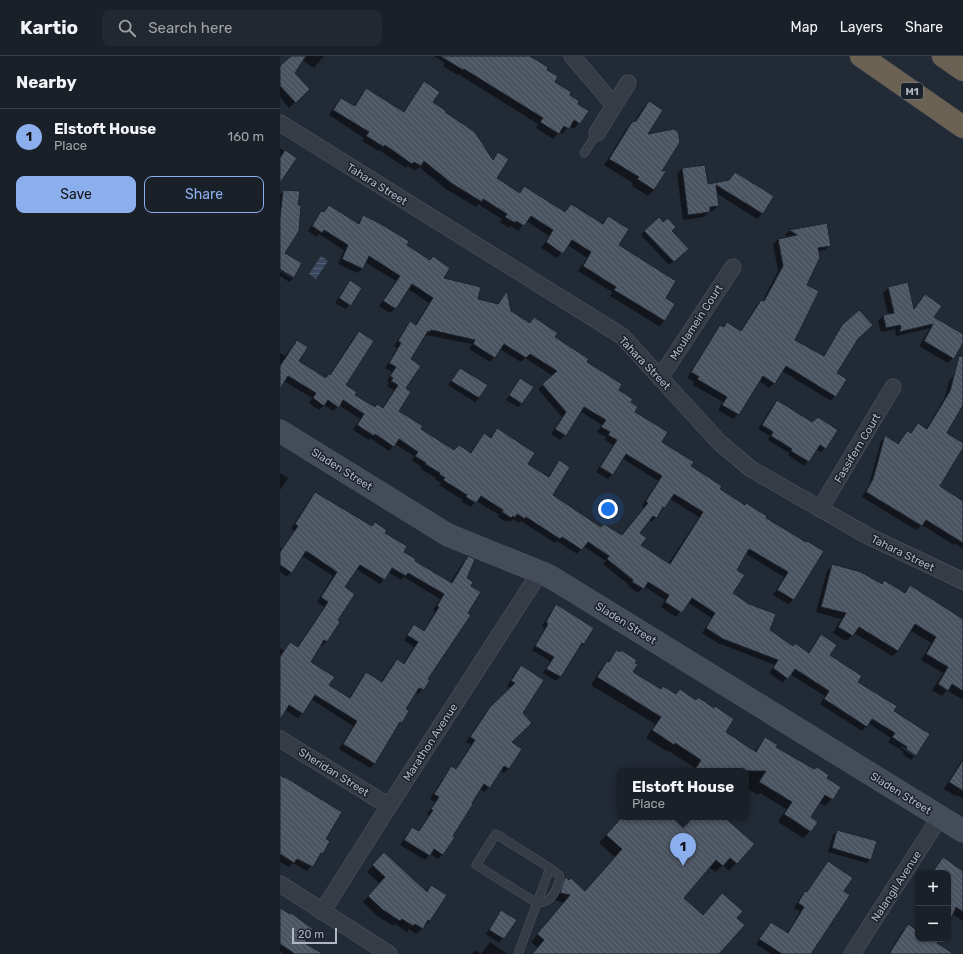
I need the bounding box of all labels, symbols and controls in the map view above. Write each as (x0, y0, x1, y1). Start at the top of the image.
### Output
search box (102, 10, 382, 46)
text: Kartio (20, 16, 78, 39)
icon: search (116, 17, 138, 39)
text: Search here (148, 19, 232, 37)
text: Map (791, 19, 818, 36)
text: Layers (840, 19, 883, 36)
text: Share (905, 19, 943, 36)
text: Nearby (16, 72, 77, 92)
road number: M1 (901, 83, 923, 99)
text: Elstoft House (54, 120, 156, 138)
text: 1 (26, 129, 32, 144)
text: 160 m (228, 129, 264, 144)
text: Place (54, 138, 87, 153)
street label: Tahara Street (344, 161, 410, 209)
button: Save (16, 176, 136, 213)
button: Share (144, 176, 264, 213)
street label: Moulamein Court (667, 282, 726, 362)
street label: Tahara Street (616, 334, 674, 393)
street label: Fassifern Court (832, 411, 884, 485)
street label: Sladen Street (309, 446, 375, 494)
your location (598, 499, 618, 519)
street label: Tahara Street (869, 533, 937, 575)
street label: Sladen Street (593, 600, 659, 648)
street label: Marathon Avenue (401, 701, 460, 783)
street label: Sheridan Street (296, 746, 372, 800)
popup (617, 768, 749, 820)
street label: Sladen Street (868, 770, 934, 818)
text: Elstoft House (632, 778, 734, 796)
text: Place (632, 796, 665, 811)
pin: 1 (670, 833, 696, 866)
street label: Nalangil Avenue (869, 848, 924, 924)
map controls (915, 870, 951, 942)
button: + (915, 870, 951, 906)
button: − (915, 906, 951, 942)
scale bar (292, 926, 337, 945)
text: 20 m (298, 928, 324, 941)

